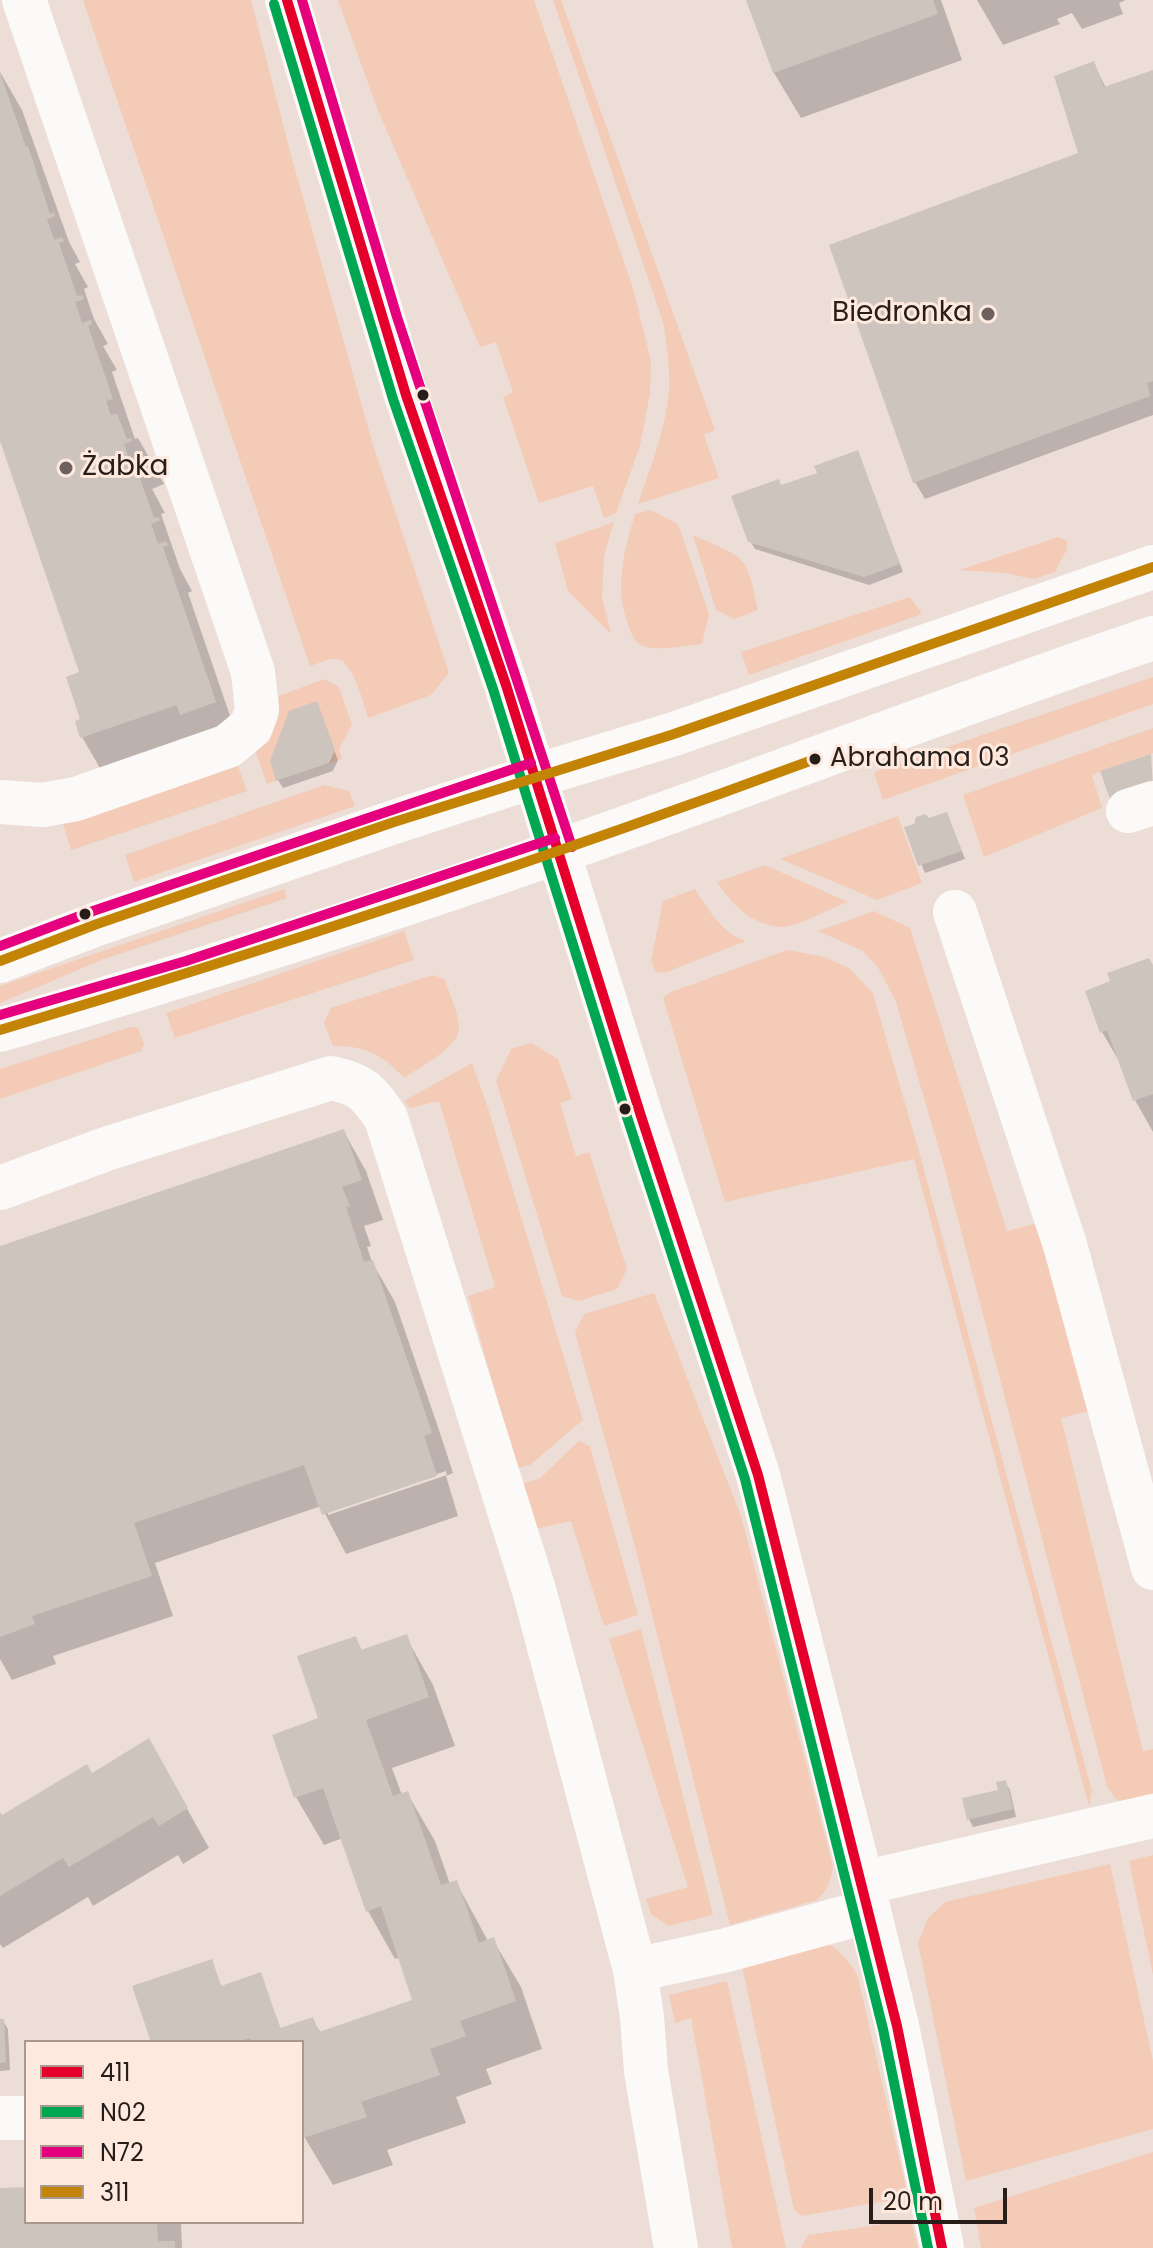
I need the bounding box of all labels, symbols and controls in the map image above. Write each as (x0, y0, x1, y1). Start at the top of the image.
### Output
place label: Biedronka (832, 297, 972, 331)
marker: Biedronka (979, 305, 997, 323)
unlabelled marker (415, 387, 431, 403)
place label: Żabka (82, 451, 168, 485)
marker: Żabka (57, 459, 75, 477)
place label: Abrahama 03 (830, 743, 1010, 775)
marker: Abrahama 03 (807, 751, 823, 767)
unlabelled marker (77, 906, 93, 922)
unlabelled marker (617, 1101, 633, 1117)
legend (24, 2040, 304, 2224)
text: 411 (100, 2056, 130, 2089)
text: N02 (100, 2096, 146, 2129)
text: N72 (100, 2136, 144, 2169)
scale bar (873, 2172, 1011, 2222)
text: 311 (100, 2176, 130, 2209)
text: 20 m (883, 2185, 943, 2218)

